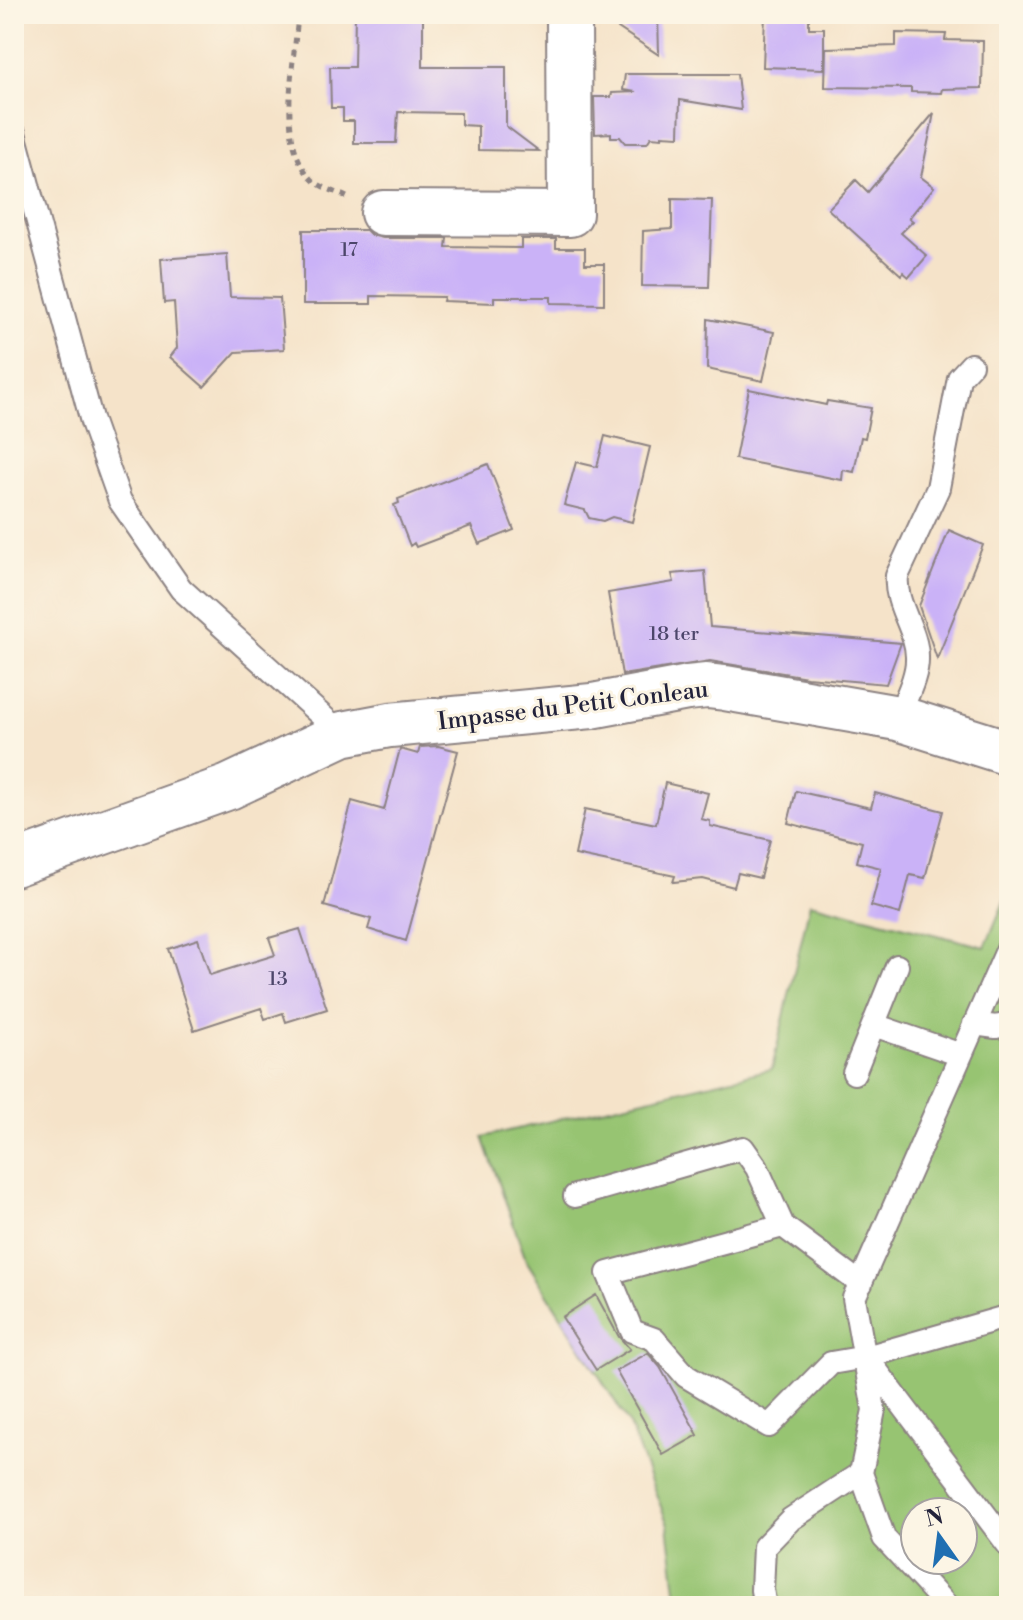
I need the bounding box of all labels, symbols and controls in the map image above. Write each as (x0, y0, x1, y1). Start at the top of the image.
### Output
house number: 17 (340, 238, 358, 263)
house number: 18 ter (649, 622, 699, 647)
street label: Impasse du Petit Conleau (436, 674, 710, 737)
house number: 13 (268, 967, 288, 992)
north arrow (899, 1496, 979, 1576)
text: N (923, 1503, 947, 1533)

